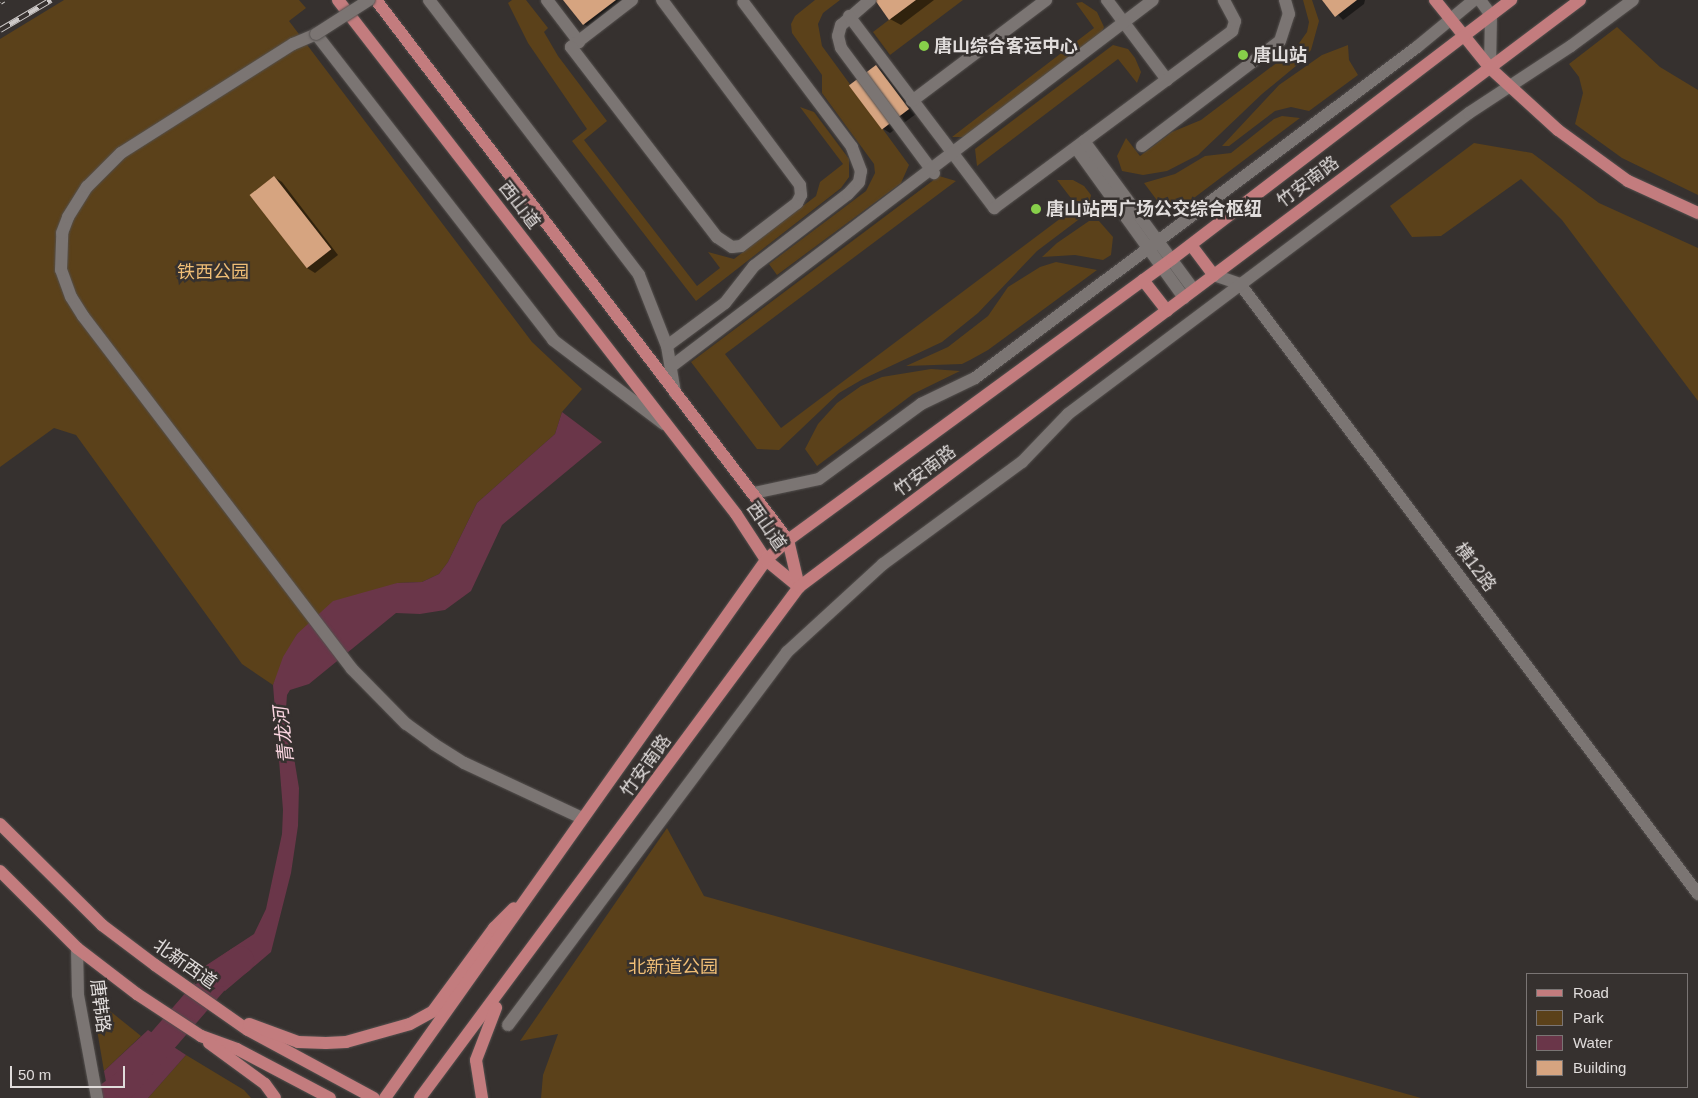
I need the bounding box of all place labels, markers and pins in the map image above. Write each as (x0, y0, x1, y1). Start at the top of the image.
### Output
place label: 唐山综合客运中心 (934, 35, 1078, 57)
marker: 唐山综合客运中心 (918, 40, 930, 52)
place label: 唐山站 (1253, 44, 1307, 66)
marker: 唐山站 (1237, 49, 1249, 61)
place label: 唐山站西广场公交综合枢纽 (1046, 198, 1262, 220)
marker: 唐山站西广场公交综合枢纽 (1030, 203, 1042, 215)

